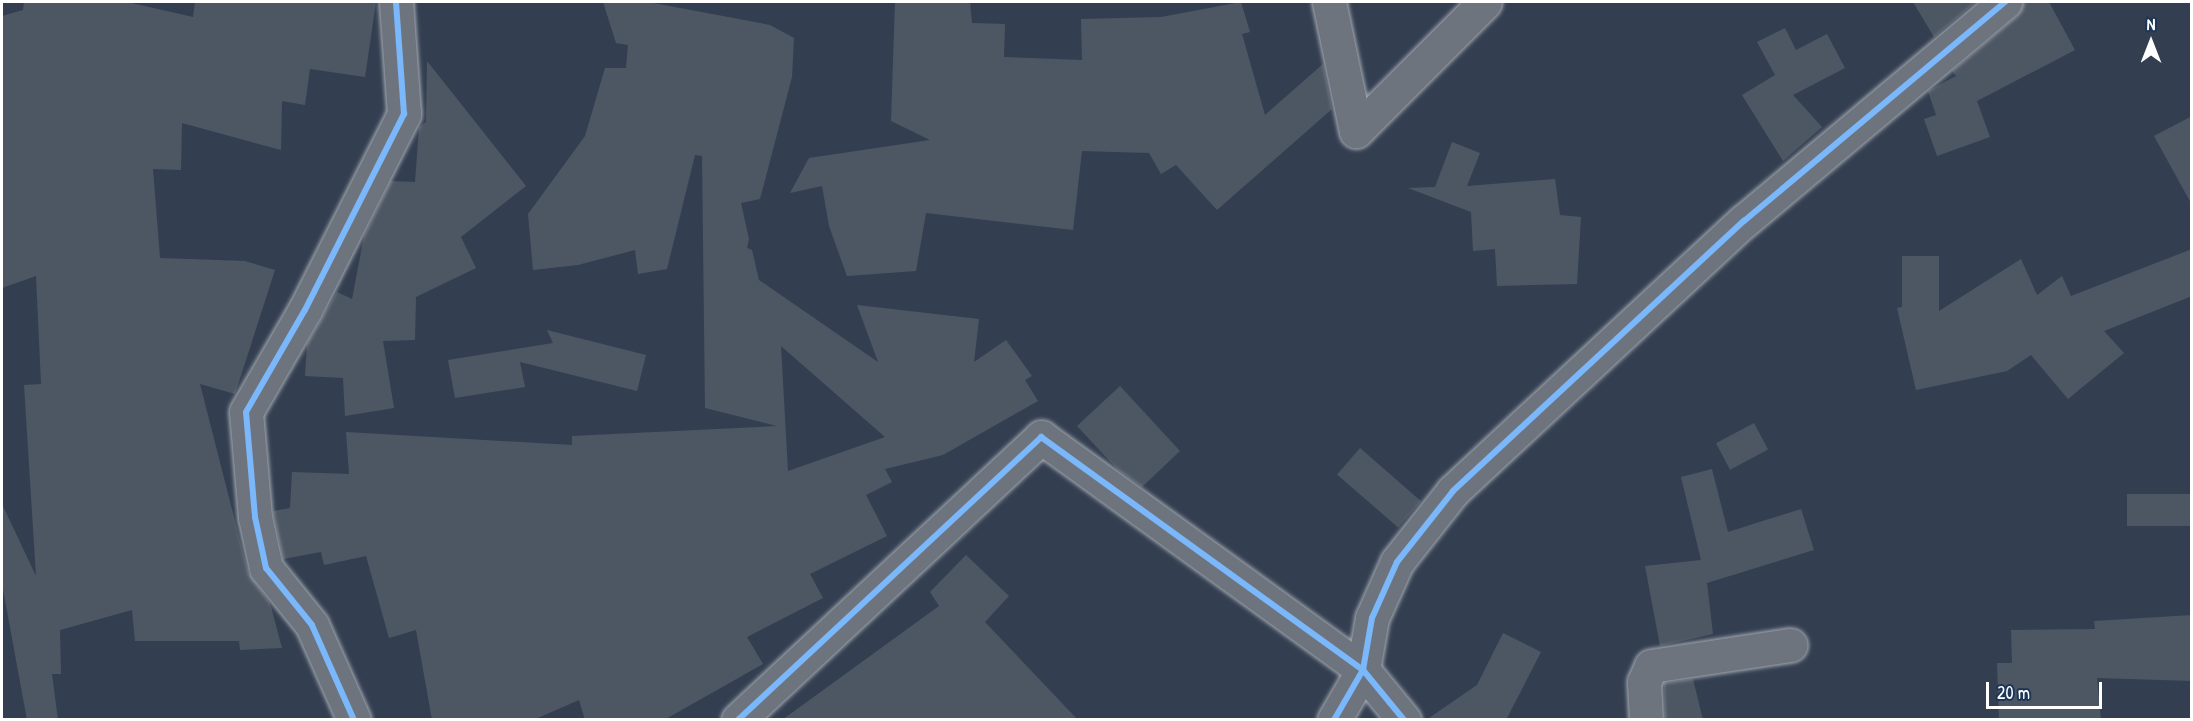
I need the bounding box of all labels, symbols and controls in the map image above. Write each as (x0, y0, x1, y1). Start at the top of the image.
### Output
north arrow (2121, 12, 2181, 72)
text: N (2147, 13, 2155, 35)
scale bar (1989, 670, 2104, 708)
text: 20 m (1997, 680, 2030, 705)

